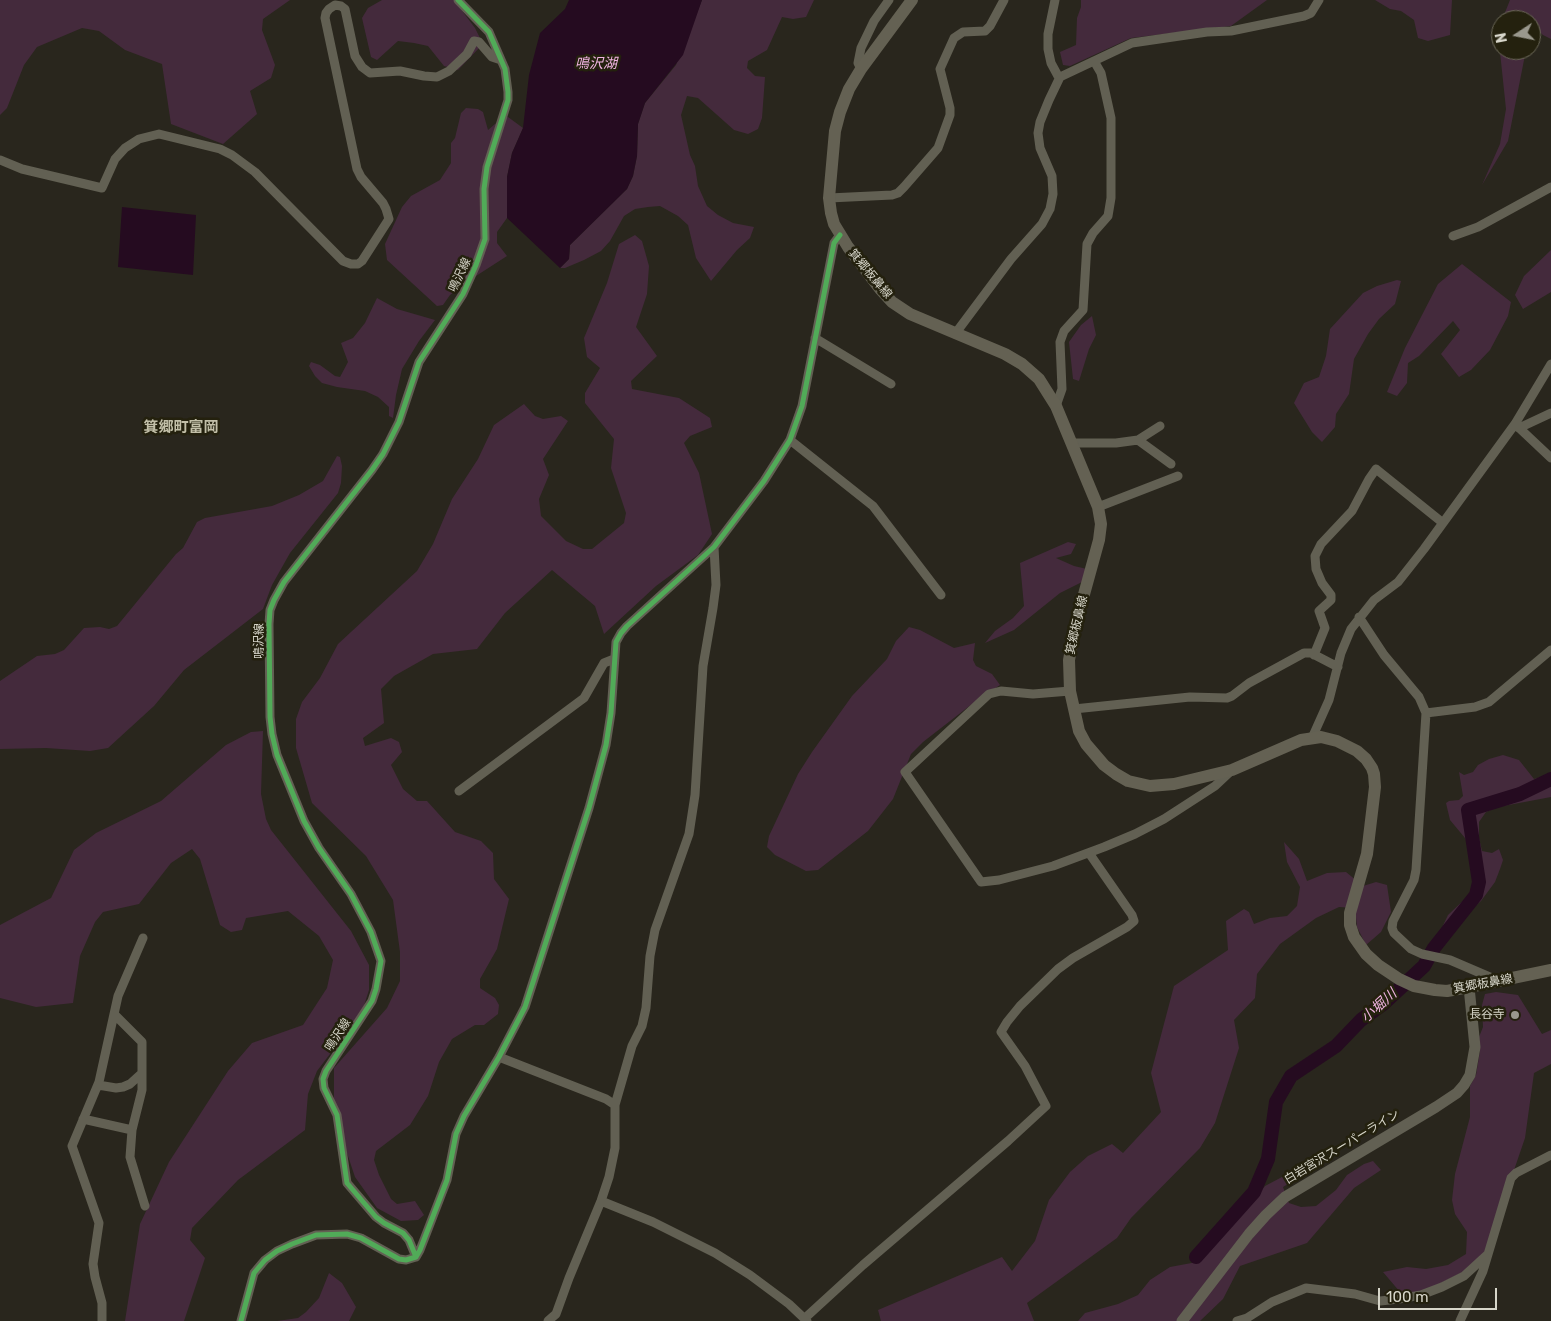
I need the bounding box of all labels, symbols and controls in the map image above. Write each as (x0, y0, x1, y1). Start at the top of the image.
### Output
north arrow (1491, 10, 1541, 60)
text: N (1492, 31, 1511, 44)
water label: 鳴沢湖 (575, 56, 617, 72)
street label: 箕郷板鼻線 (845, 246, 895, 302)
street label: 鳴沢線 (446, 256, 474, 294)
district label: 箕郷町富岡 (144, 419, 218, 437)
street label: 箕郷板鼻線 (1063, 594, 1091, 656)
street label: 鳴沢線 (253, 623, 267, 659)
street label: 箕郷板鼻線 (1452, 972, 1514, 996)
water label: 小堀川 (1358, 986, 1400, 1026)
place label: 長谷寺 (1469, 1008, 1505, 1022)
marker: 長谷寺 (1509, 1009, 1521, 1021)
street label: 鳴沢線 (322, 1016, 354, 1054)
street label: 白岩宮沢スーパーライン (1282, 1107, 1402, 1187)
scale bar (1381, 1278, 1500, 1310)
text: 100 m (1386, 1288, 1428, 1306)

